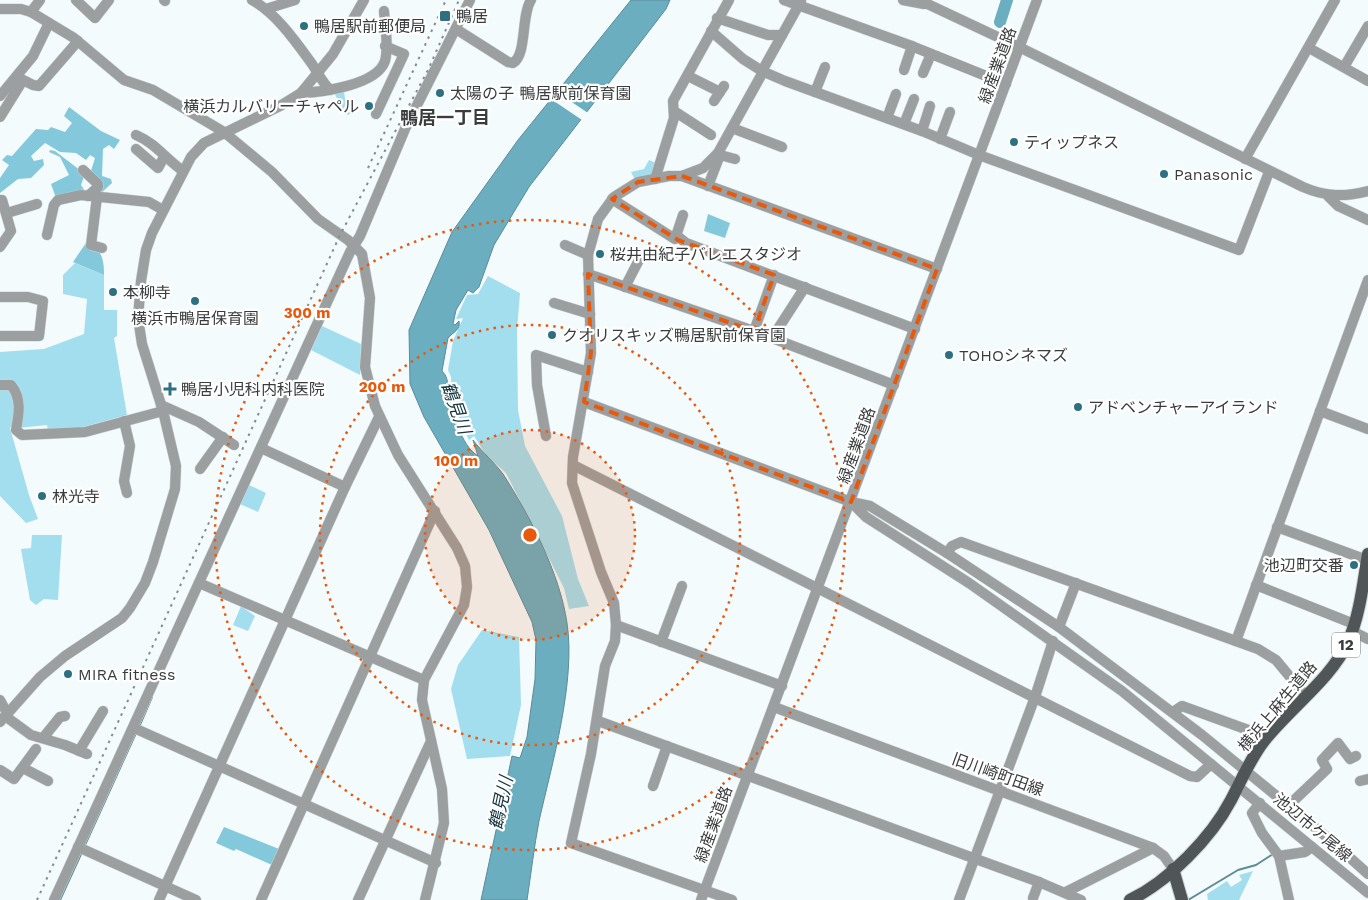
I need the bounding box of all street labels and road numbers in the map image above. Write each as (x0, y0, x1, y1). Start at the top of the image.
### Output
street label: 緑産業道路 (975, 24, 1020, 106)
street label: 緑産業道路 (834, 404, 879, 486)
road number: 12 (1332, 632, 1360, 658)
street label: 横浜上麻生道路 (1234, 657, 1321, 755)
street label: 旧川崎町田線 (949, 749, 1046, 800)
street label: 緑産業道路 (691, 783, 736, 865)
street label: 池辺市ケ尾線 (1270, 789, 1356, 866)

